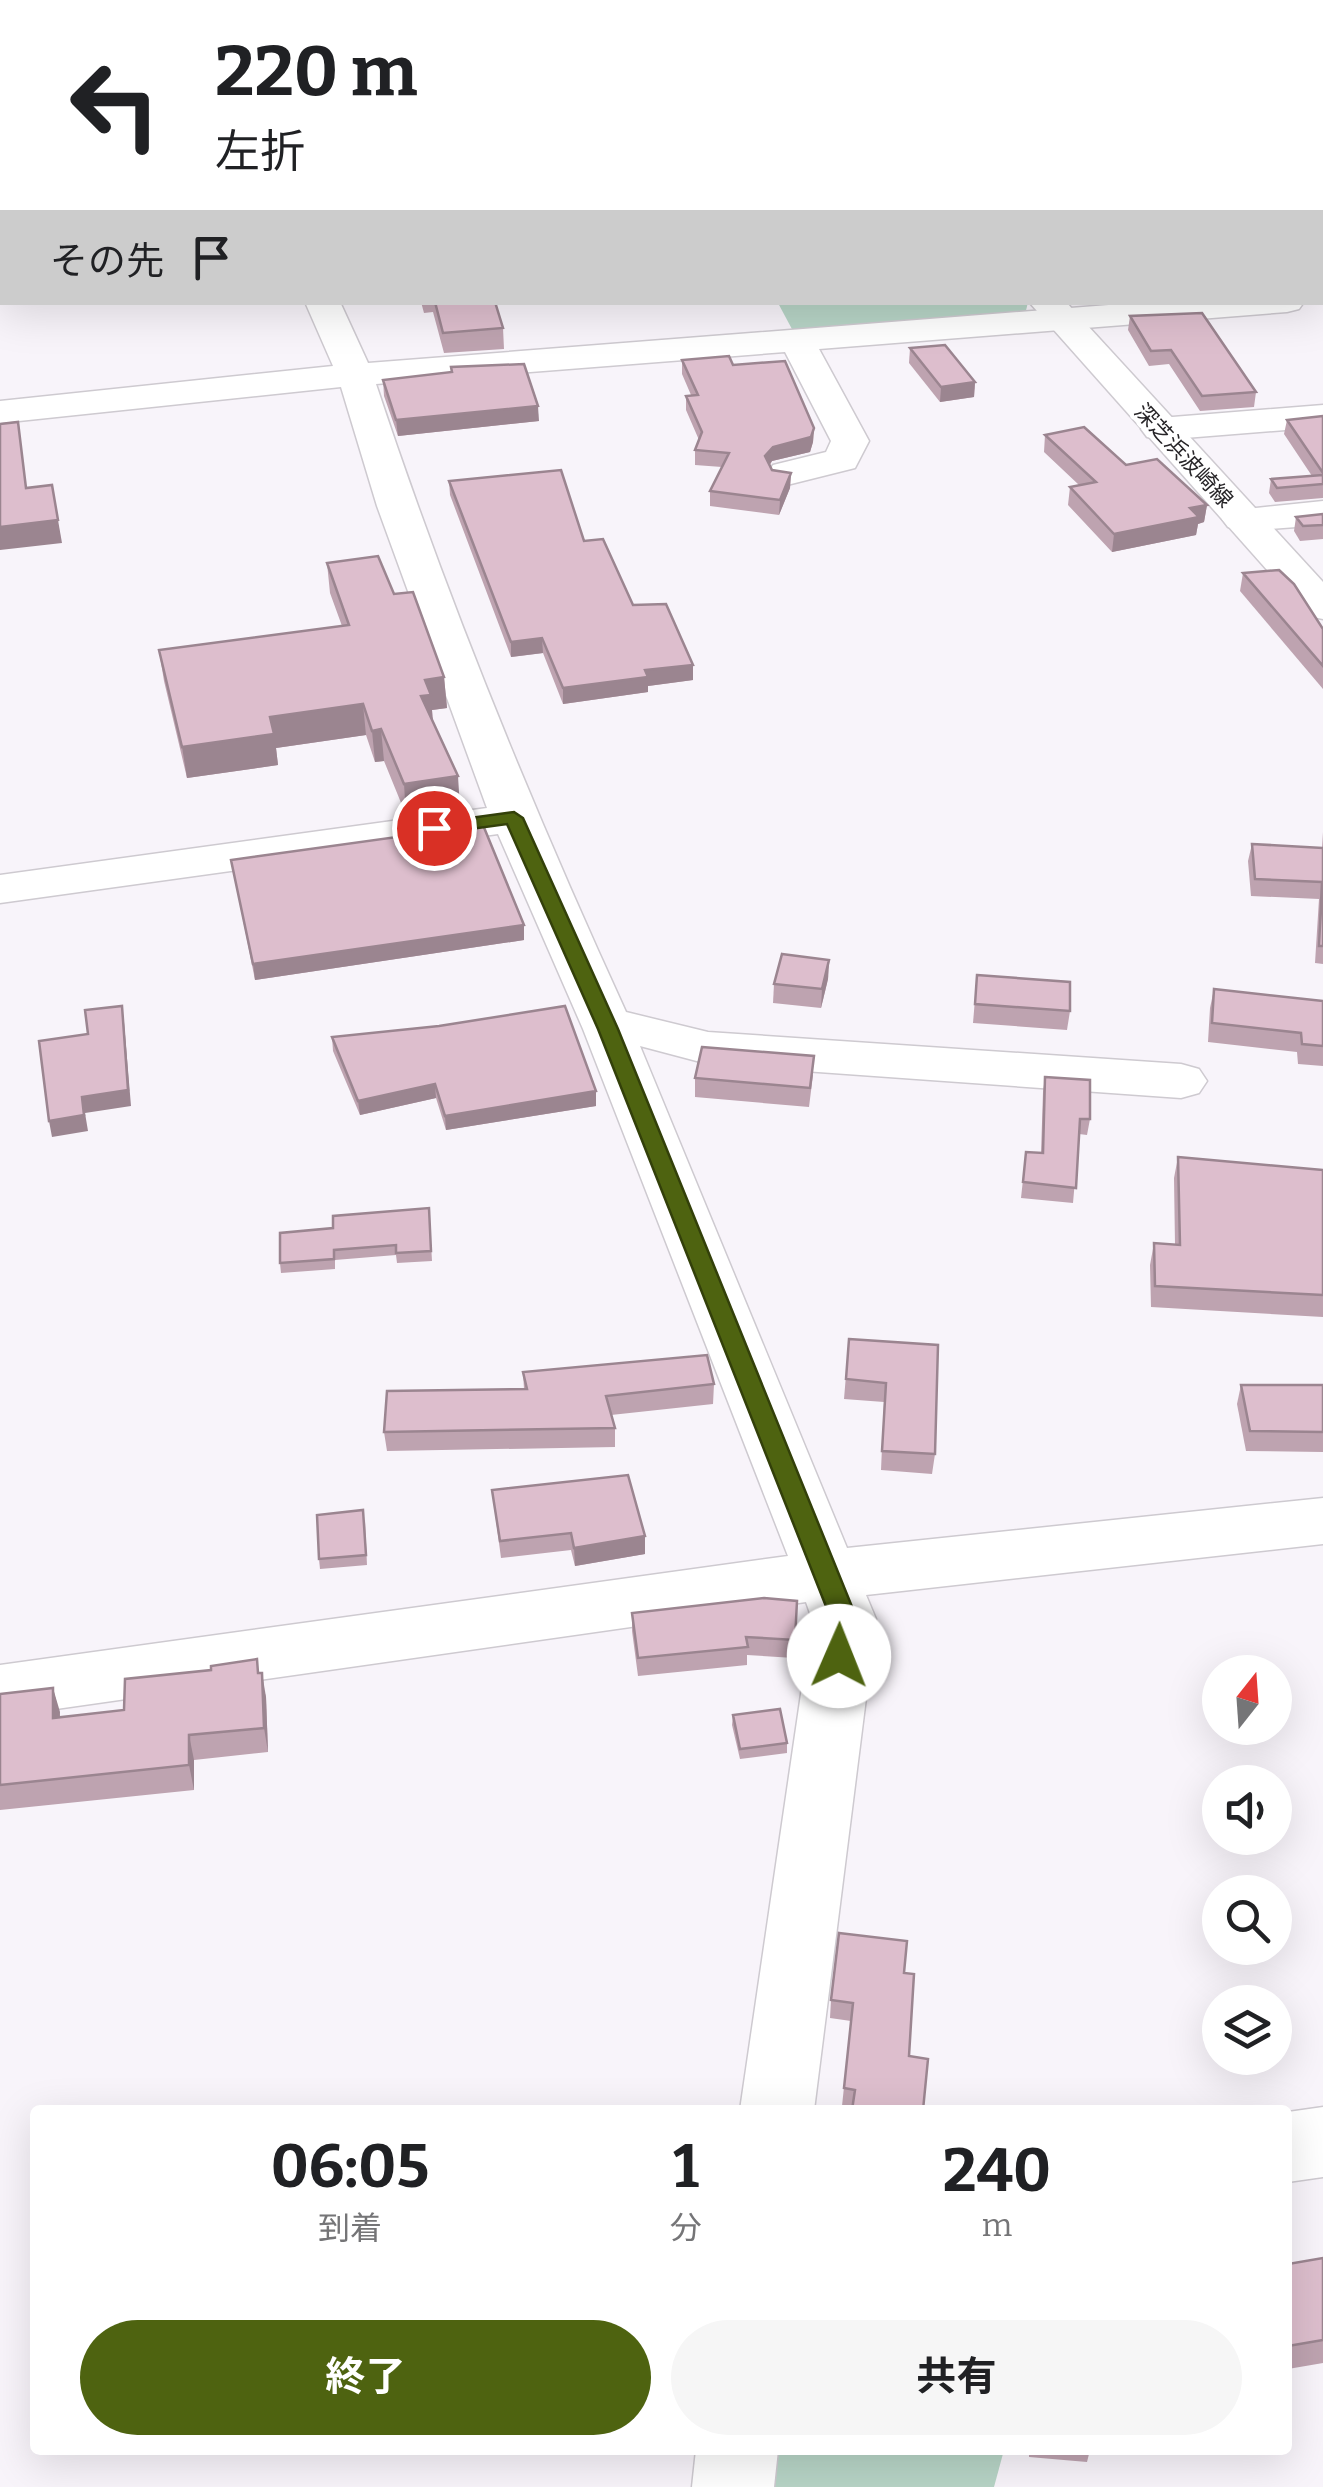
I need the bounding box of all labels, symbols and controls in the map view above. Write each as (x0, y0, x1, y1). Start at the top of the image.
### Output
text: 220 m (215, 30, 418, 114)
icon: left (50, 40, 180, 170)
text: 左折 (215, 125, 305, 179)
icon: arrive (184, 230, 239, 285)
text: その先 (50, 238, 164, 284)
street label: 深芝浜波崎線 (1129, 398, 1239, 513)
pin (392, 786, 477, 871)
icon: arrive (407, 801, 462, 856)
position arrow (787, 1604, 891, 1708)
north arrow (1202, 1655, 1292, 1745)
map controls (1202, 1655, 1292, 2075)
button: sound (1202, 1765, 1292, 1855)
button: search (1202, 1875, 1292, 1965)
button: layers (1202, 1985, 1292, 2075)
text: 06:05 (271, 2131, 429, 2203)
text: 1 (673, 2131, 699, 2203)
text: 240 (943, 2135, 1051, 2207)
text: m (982, 2206, 1012, 2244)
text: 到着 (318, 2209, 382, 2247)
text: 分 (670, 2209, 702, 2247)
button: 終了 (80, 2320, 651, 2435)
button: 共有 (671, 2320, 1242, 2435)

